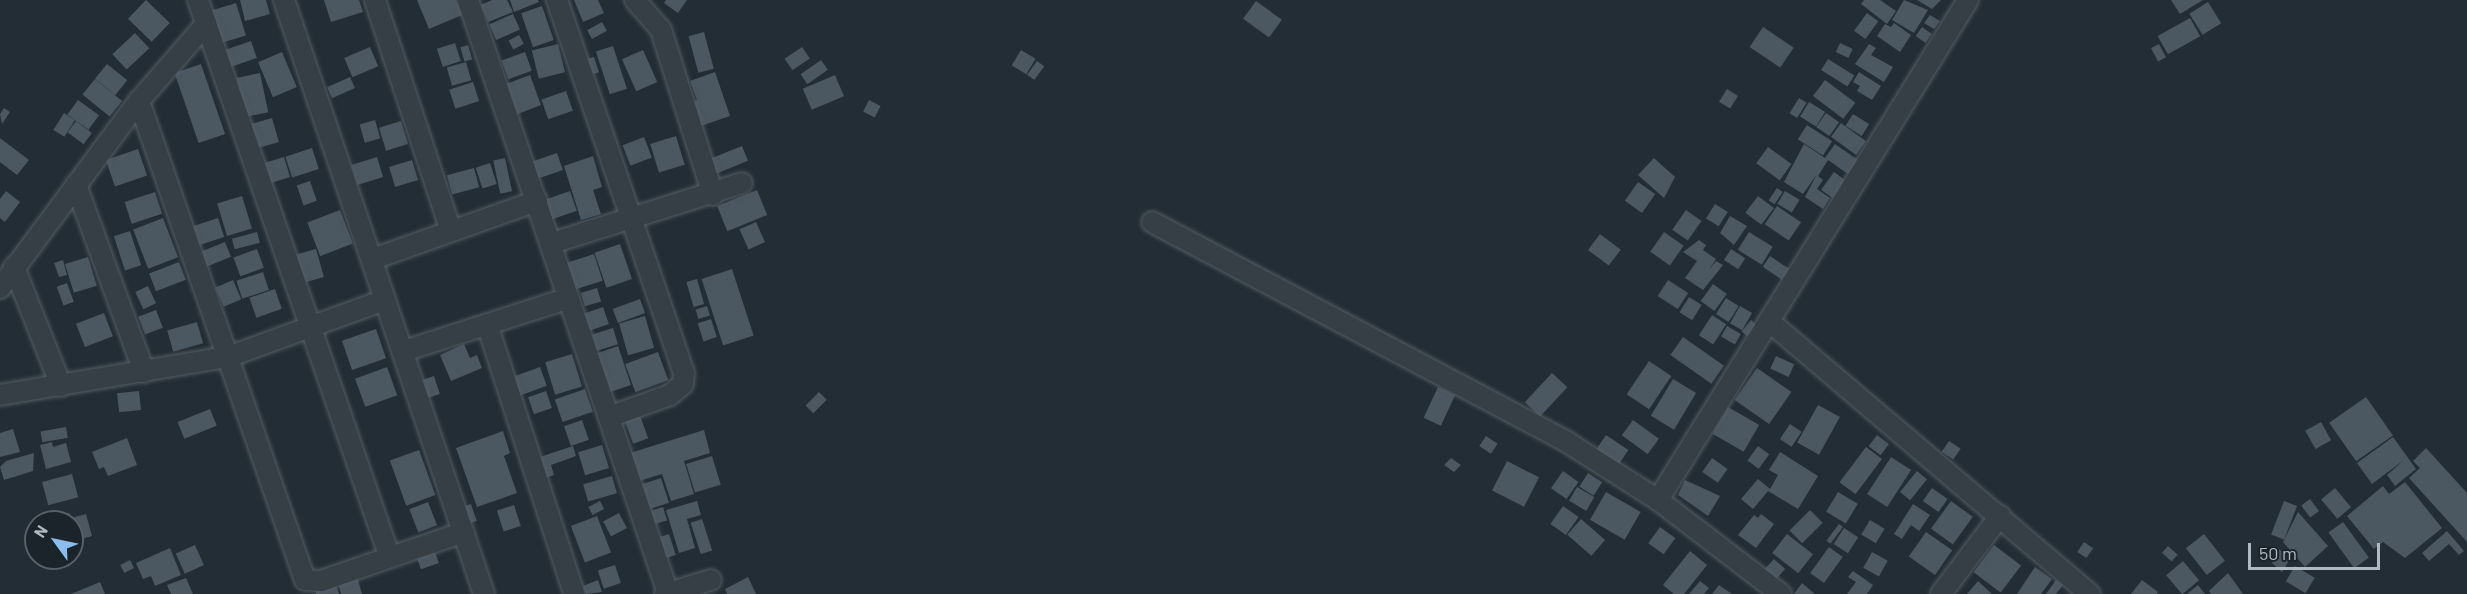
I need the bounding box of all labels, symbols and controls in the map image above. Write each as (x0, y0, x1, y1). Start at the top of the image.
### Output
north arrow (24, 510, 84, 570)
text: N (29, 521, 51, 541)
scale bar (2251, 531, 2383, 569)
text: 50 m (2259, 542, 2297, 564)

